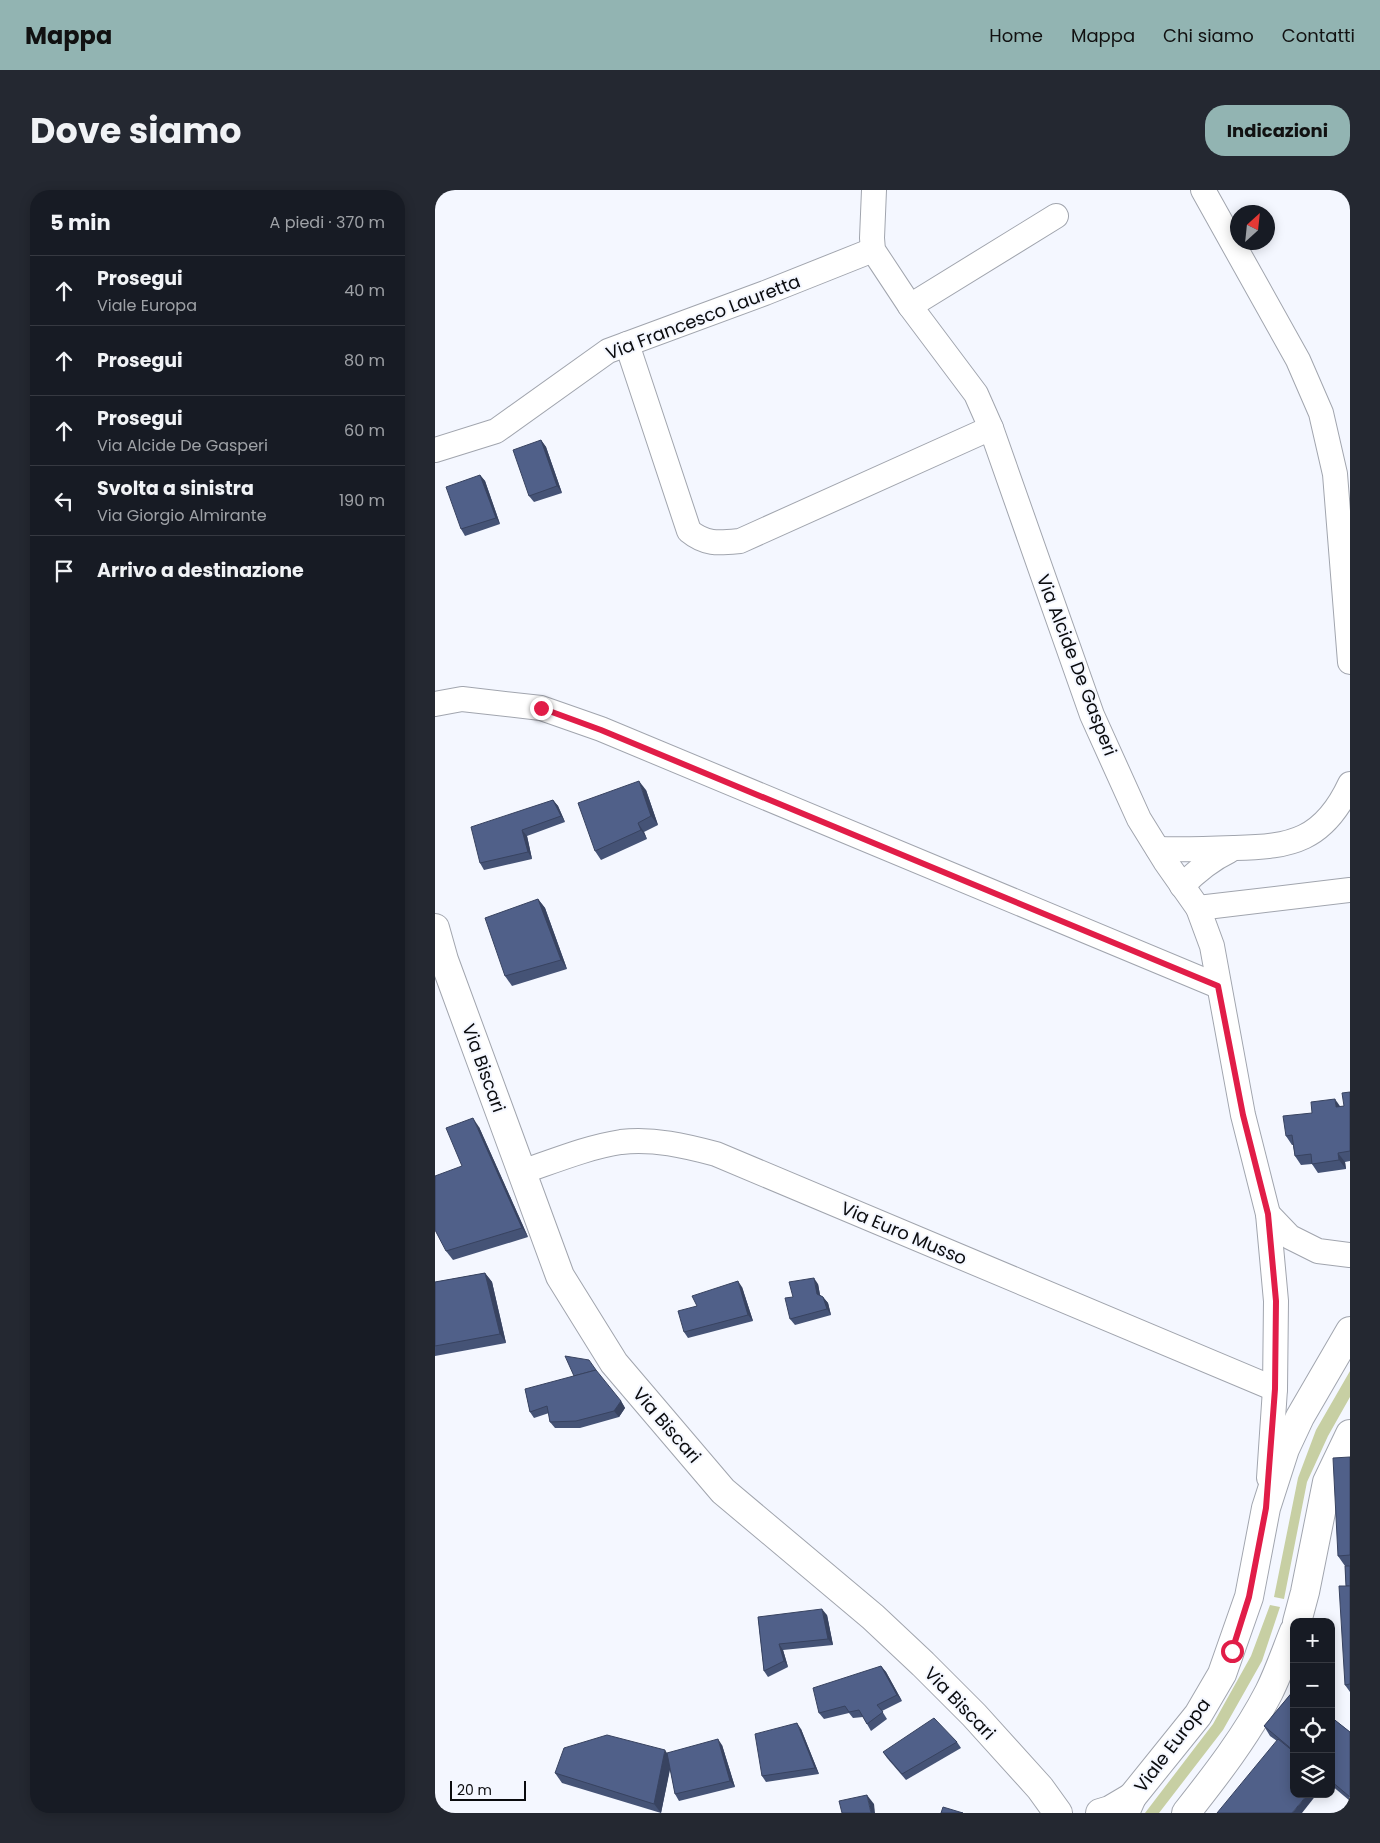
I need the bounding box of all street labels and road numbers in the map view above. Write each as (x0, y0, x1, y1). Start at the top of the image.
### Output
street label: Via Francesco Lauretta (602, 268, 804, 366)
street label: Via Alcide De Gasperi (1031, 571, 1123, 759)
street label: Via Biscari (456, 1020, 512, 1116)
street label: Via Euro Musso (837, 1195, 971, 1271)
street label: Via Biscari (627, 1382, 707, 1468)
street label: Via Biscari (919, 1661, 1001, 1745)
street label: Viale Europa (1128, 1693, 1216, 1797)

